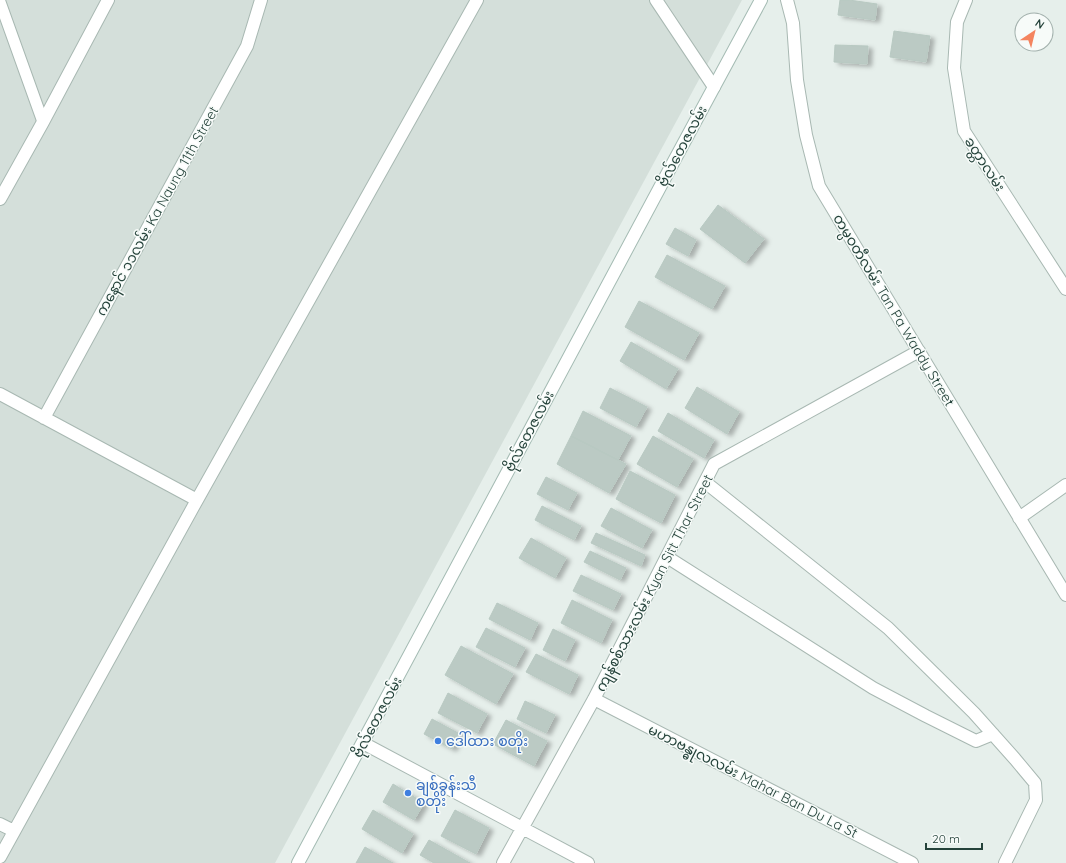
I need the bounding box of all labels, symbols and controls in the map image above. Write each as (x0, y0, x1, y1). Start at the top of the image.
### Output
north arrow (1014, 12, 1054, 52)
text: N (1032, 16, 1047, 32)
street label: ကနောင် ၁၁လမ်း Ka Naung 11th Street (91, 102, 225, 320)
street label: ဗိုလ်တေဇလမ်း (652, 102, 714, 191)
street label: ခတ္တာလမ်း (958, 133, 1010, 196)
street label: တမ္ပဝတီလမ်း Tan Pa Waddy Street (826, 210, 960, 411)
street label: ဗိုလ်တေဇလမ်း (499, 387, 561, 476)
street label: ကျန်စစ်သားလမ်း Kyan Sitt Thar Street (590, 471, 720, 696)
street label: ဗိုလ်တေဇလမ်း (347, 673, 409, 762)
street label: မဟာဗန္ဓုလလမ်း Mahar Ban Du La St (644, 719, 861, 845)
place label: ဒေါ်ထား စတိုး (446, 731, 528, 753)
marker: ဒေါ်ထား စတိုး (433, 736, 443, 746)
place label: ချစ်ခွန်းသီ စတိုး (416, 775, 477, 813)
marker: ချစ်ခွန်းသီ စတိုး (403, 788, 413, 798)
scale bar (926, 825, 982, 851)
text: 20 m (932, 831, 960, 846)

